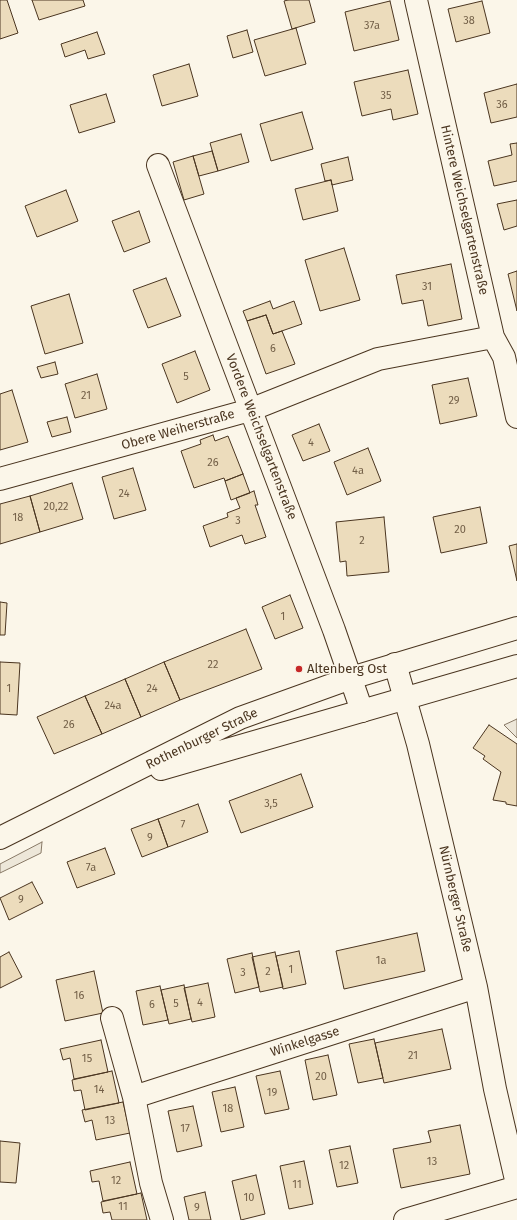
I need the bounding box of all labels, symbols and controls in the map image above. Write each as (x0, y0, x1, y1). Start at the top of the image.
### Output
house number: 38 (463, 14, 475, 28)
house number: 37a (364, 19, 380, 33)
house number: 35 (381, 89, 391, 103)
house number: 36 (496, 98, 508, 112)
street label: Hintere Weichselgartenstraße (437, 123, 491, 297)
house number: 31 (422, 280, 432, 294)
house number: 6 (270, 342, 276, 356)
street label: Vordere Weichselgartenstraße (222, 352, 300, 522)
house number: 5 (183, 370, 189, 384)
house number: 21 (81, 389, 91, 403)
house number: 29 (448, 394, 460, 408)
street label: Obere Weiherstraße (120, 406, 236, 454)
house number: 4 (308, 436, 314, 450)
house number: 26 (207, 456, 219, 470)
house number: 4a (352, 464, 364, 478)
house number: 24 (119, 487, 129, 501)
house number: 20,22 (43, 500, 69, 514)
house number: 18 (13, 511, 23, 525)
house number: 3 (235, 514, 241, 528)
house number: 20 (454, 523, 466, 537)
house number: 2 (359, 534, 365, 548)
house number: 1 (281, 610, 285, 624)
house number: 22 (208, 658, 218, 672)
place label: Altenberg Ost (307, 661, 387, 677)
marker: Altenberg Ost (294, 664, 304, 674)
house number: 1 (7, 682, 11, 696)
house number: 24 (147, 682, 157, 696)
house number: 24a (105, 699, 121, 713)
street label: Rothenburger Straße (143, 705, 261, 773)
house number: 26 (63, 718, 75, 732)
house number: 3,5 (264, 797, 278, 811)
house number: 7 (181, 818, 185, 832)
house number: 9 (147, 831, 153, 845)
street label: Nürnberger Straße (435, 844, 475, 954)
house number: 7a (86, 861, 96, 875)
house number: 9 (18, 893, 24, 907)
house number: 1a (376, 954, 386, 968)
house number: 1 (289, 963, 293, 977)
house number: 2 (265, 965, 271, 979)
house number: 3 (240, 966, 246, 980)
house number: 16 (74, 989, 84, 1003)
house number: 4 (197, 996, 203, 1010)
house number: 5 (173, 997, 179, 1011)
house number: 6 (149, 998, 155, 1012)
street label: Winkelgasse (268, 1023, 342, 1061)
house number: 21 (408, 1049, 418, 1063)
house number: 15 (82, 1052, 92, 1066)
house number: 20 (315, 1070, 327, 1084)
house number: 14 (94, 1083, 104, 1097)
house number: 19 (267, 1086, 277, 1100)
house number: 18 (223, 1102, 233, 1116)
house number: 13 (105, 1114, 115, 1128)
house number: 17 (180, 1122, 190, 1136)
house number: 13 (427, 1155, 437, 1169)
house number: 12 (339, 1159, 349, 1173)
house number: 12 (111, 1174, 121, 1188)
house number: 11 (292, 1178, 302, 1192)
house number: 10 (244, 1191, 254, 1205)
house number: 11 (118, 1200, 128, 1214)
house number: 9 (194, 1201, 200, 1215)

